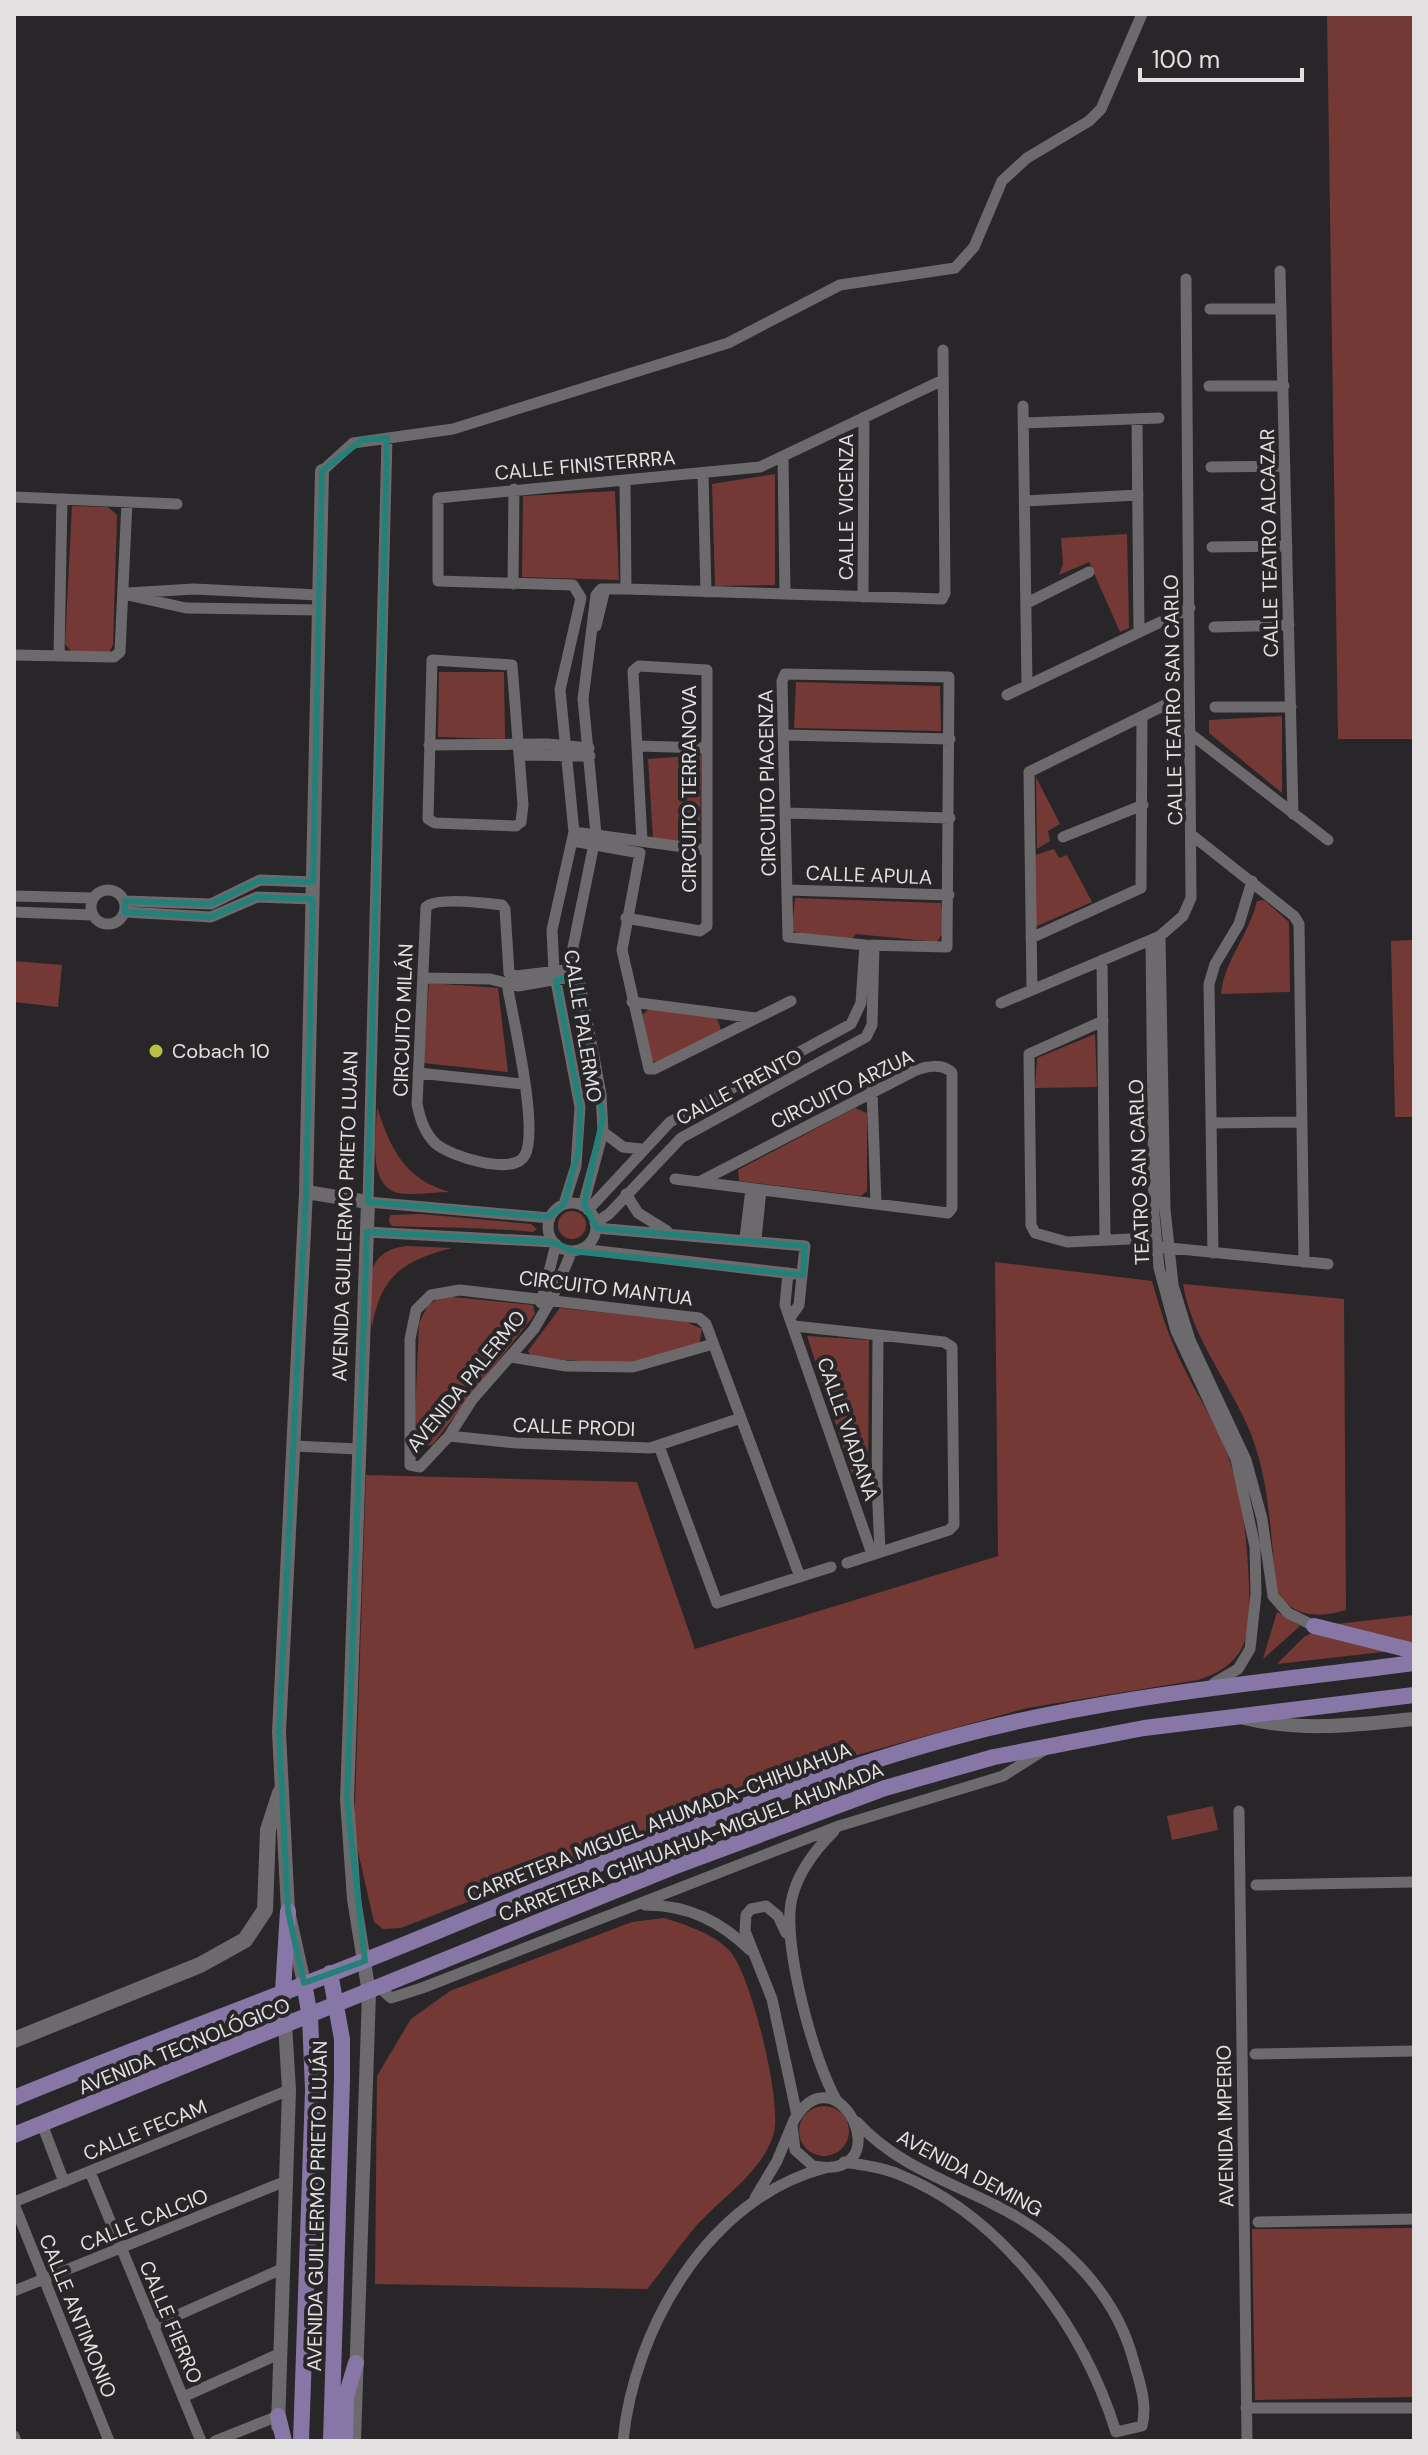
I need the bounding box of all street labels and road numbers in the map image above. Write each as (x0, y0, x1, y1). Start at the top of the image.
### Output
street label: CALLE TEATRO ALCAZAR (1254, 428, 1284, 658)
street label: CALLE VICENZA (833, 434, 859, 580)
street label: CALLE FINISTERRRA (493, 444, 677, 486)
street label: CALLE TEATRO SAN CARLO (1158, 574, 1188, 826)
street label: CIRCUITO TERRANOVA (676, 685, 702, 893)
street label: CIRCUITO PIACENZA (752, 689, 782, 877)
street label: CALLE APULA (805, 860, 933, 890)
street label: CIRCUITO MILÁN (387, 943, 419, 1097)
street label: CALLE PALERMO (558, 948, 608, 1104)
street label: CALLE TRENTO (671, 1043, 807, 1131)
street label: CIRCUITO ARZUA (766, 1043, 918, 1135)
street label: AVENIDA GUILLERMO PRIETO LUJAN (326, 1050, 364, 1382)
street label: TEATRO SAN CARLO (1123, 1079, 1155, 1265)
street label: CIRCUITO MANTUA (517, 1264, 695, 1312)
street label: AVENIDA PALERMO (401, 1305, 531, 1457)
street label: CALLE VIADANA (811, 1354, 885, 1504)
street label: CALLE PRODI (512, 1412, 636, 1442)
street label: CARRETERA MIGUEL AHUMADA-CHIHUAHUA (463, 1736, 855, 1908)
street label: CARRETERA CHIHUAHUA-MIGUEL AHUMADA (495, 1756, 887, 1928)
street label: AVENIDA TECNOLÓGICO (74, 1992, 294, 2100)
street label: AVENIDA GUILLERMO PRIETO LUJÁN (301, 2040, 333, 2372)
street label: AVENIDA IMPERIO (1211, 2045, 1239, 2207)
street label: CALLE FECAM (79, 2093, 211, 2167)
street label: AVENIDA DEMING (893, 2124, 1047, 2222)
street label: CALLE CALCIO (76, 2182, 212, 2258)
street label: CALLE ANTIMONIO (33, 2230, 123, 2402)
street label: CALLE FIERRO (133, 2257, 209, 2387)

